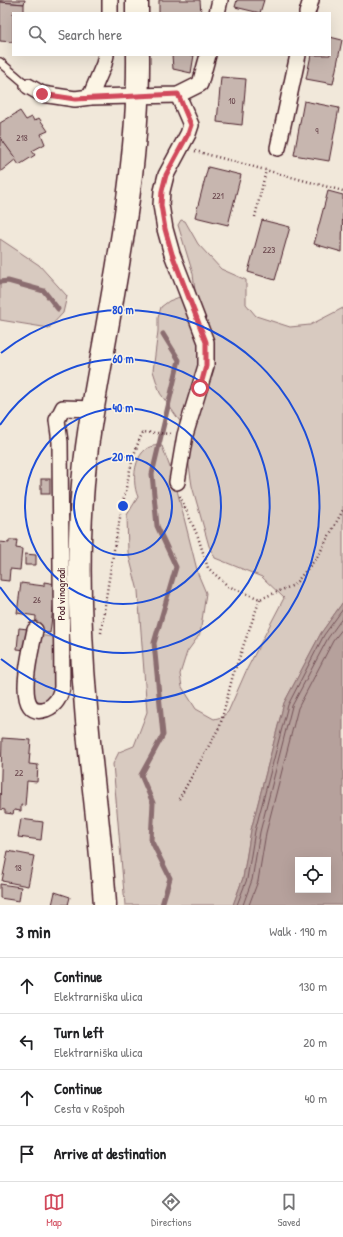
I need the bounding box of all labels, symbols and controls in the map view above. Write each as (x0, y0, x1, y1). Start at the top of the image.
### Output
search box (12, 12, 331, 56)
icon: search (26, 23, 48, 45)
text: Search here (58, 24, 122, 45)
route end (33, 85, 51, 103)
house number: 10 (228, 95, 236, 107)
house number: 9 (315, 125, 319, 137)
house number: 218 (16, 132, 28, 144)
house number: 221 (212, 190, 224, 202)
house number: 223 (263, 244, 275, 256)
text: 80 m (112, 301, 134, 318)
text: 60 m (112, 350, 134, 367)
route start (191, 379, 209, 397)
text: 40 m (113, 399, 133, 416)
text: 20 m (112, 448, 134, 465)
centre of rings (116, 499, 130, 513)
street label: Pod vinogradi (54, 567, 68, 621)
house number: 26 (33, 594, 41, 606)
house number: 22 (15, 767, 24, 779)
map controls (295, 857, 331, 893)
button: locate (295, 857, 331, 893)
house number: 18 (14, 862, 22, 874)
text: 3 min (16, 920, 51, 943)
text: Walk · 190 m (269, 922, 327, 940)
text: Continue (54, 966, 102, 987)
icon: ahead (16, 975, 38, 997)
text: 130 m (299, 977, 327, 995)
text: Elektrarniška ulica (54, 987, 142, 1005)
text: Turn left (54, 1022, 104, 1043)
icon: left (16, 1031, 38, 1053)
text: 20 m (303, 1033, 327, 1051)
text: Elektrarniška ulica (54, 1043, 142, 1061)
text: Continue (54, 1078, 102, 1099)
icon: ahead (16, 1087, 38, 1109)
text: 40 m (304, 1089, 327, 1107)
text: Cesta v Rošpoh (54, 1099, 124, 1117)
icon: arrive (16, 1143, 38, 1165)
text: Arrive at destination (54, 1143, 166, 1164)
tab: Map (43, 1191, 65, 1229)
tab: Directions (151, 1191, 192, 1229)
tab: Saved (278, 1191, 300, 1229)

